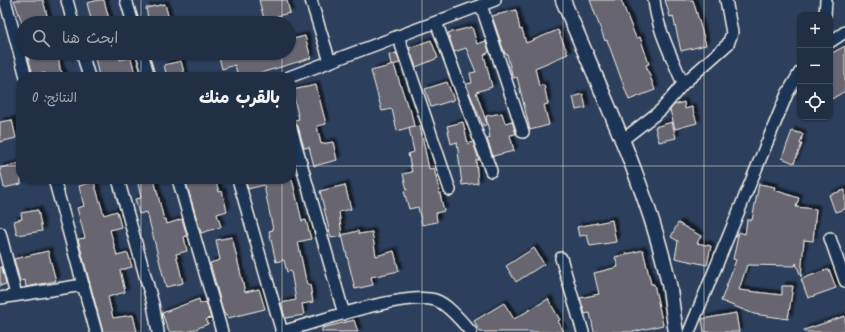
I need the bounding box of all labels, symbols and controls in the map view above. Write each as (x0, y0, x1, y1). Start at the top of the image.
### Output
map controls (797, 12, 833, 120)
button: + (797, 12, 833, 48)
search box (16, 16, 296, 60)
icon: search (30, 27, 52, 49)
text: ابحث هنا (62, 27, 118, 51)
button: − (797, 48, 833, 84)
button: locate (797, 84, 833, 120)
text: بالقرب منك (199, 85, 280, 112)
text: النتائج: 0 (32, 88, 77, 109)

